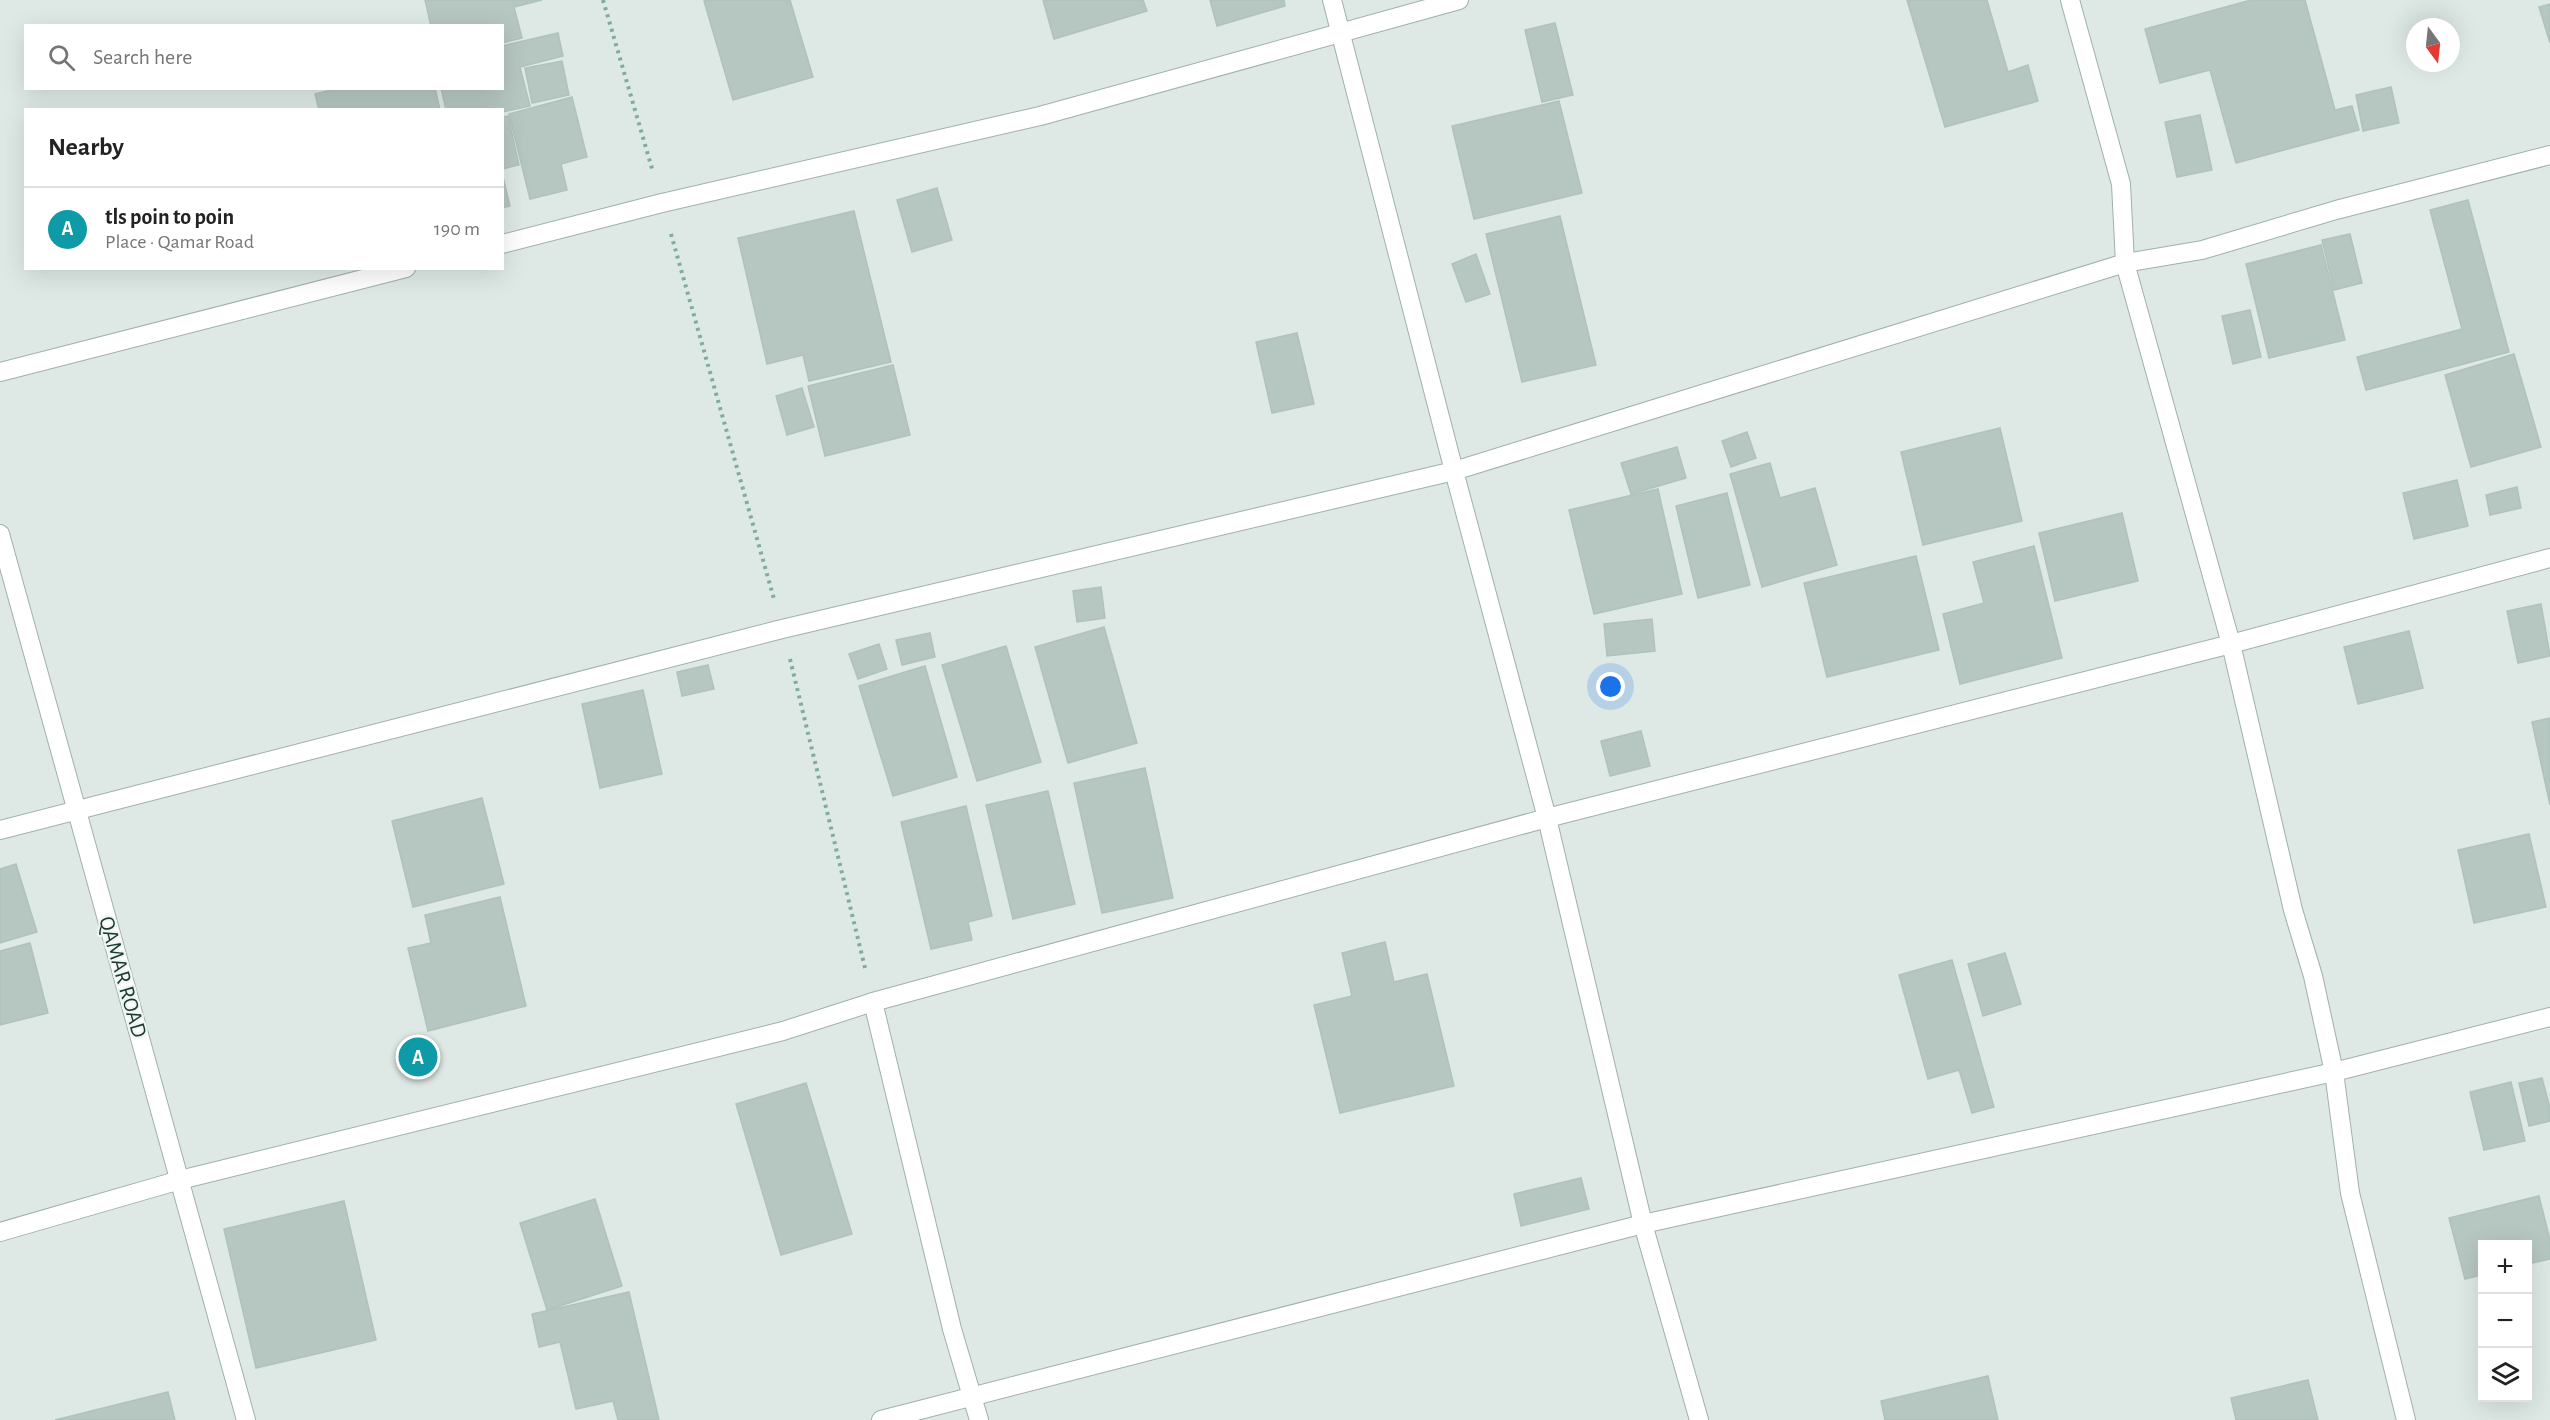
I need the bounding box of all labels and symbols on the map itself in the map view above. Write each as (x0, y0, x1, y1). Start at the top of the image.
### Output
north arrow (2406, 18, 2460, 72)
your location (1596, 672, 1625, 701)
street label: QAMAR ROAD (95, 914, 151, 1040)
pin: A (398, 1034, 438, 1080)

